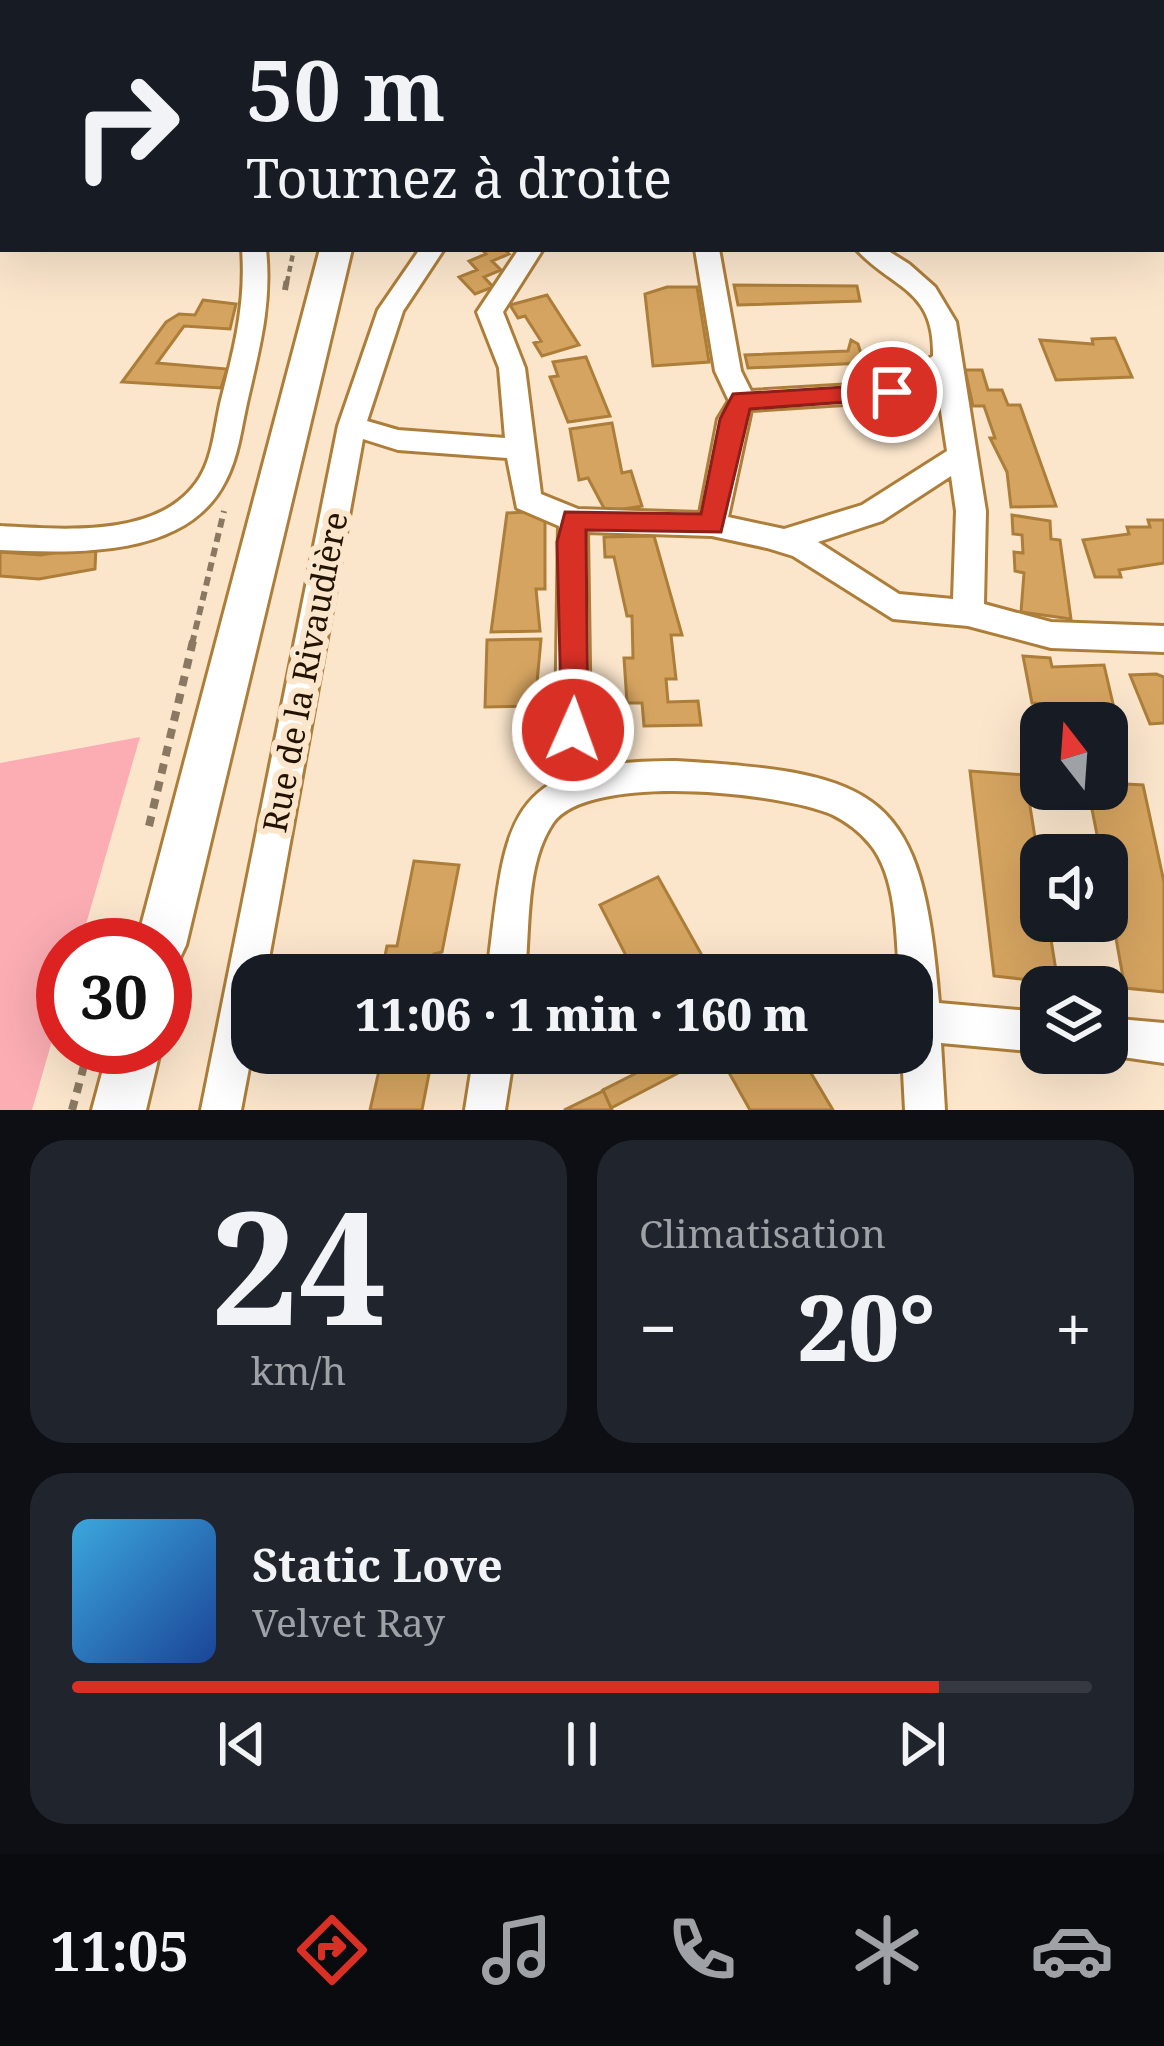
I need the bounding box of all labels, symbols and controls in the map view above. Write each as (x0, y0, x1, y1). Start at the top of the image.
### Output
text: 50 m (246, 31, 446, 146)
icon: right (48, 48, 204, 204)
text: Tournez à droite (246, 140, 672, 214)
pin (841, 341, 943, 443)
icon: arrive (859, 359, 925, 425)
street label: Rue de la Rivaudière (251, 508, 358, 836)
position arrow (510, 667, 636, 793)
north arrow (1020, 702, 1128, 810)
map controls (1020, 702, 1128, 1074)
button: sound (1020, 834, 1128, 942)
speed limit sign: 30 (36, 918, 192, 1074)
button: layers (1020, 966, 1128, 1074)
text: 11:06 · 1 min · 160 m (355, 983, 809, 1044)
text: 24 (210, 1158, 387, 1371)
text: Climatisation (639, 1206, 886, 1259)
text: 20° (797, 1265, 935, 1387)
text: − (639, 1282, 677, 1372)
text: + (1055, 1282, 1092, 1372)
text: km/h (251, 1343, 346, 1396)
text: Static Love (252, 1534, 503, 1595)
text: Velvet Ray (252, 1595, 445, 1648)
icon: previous (209, 1711, 275, 1777)
icon: pause (549, 1711, 615, 1777)
icon: next (889, 1711, 955, 1777)
icon: directions (290, 1908, 374, 1992)
icon: music (475, 1908, 559, 1992)
icon: phone (660, 1908, 744, 1992)
icon: climate (845, 1908, 929, 1992)
icon: car (1030, 1908, 1114, 1992)
text: 11:05 (50, 1913, 189, 1987)

